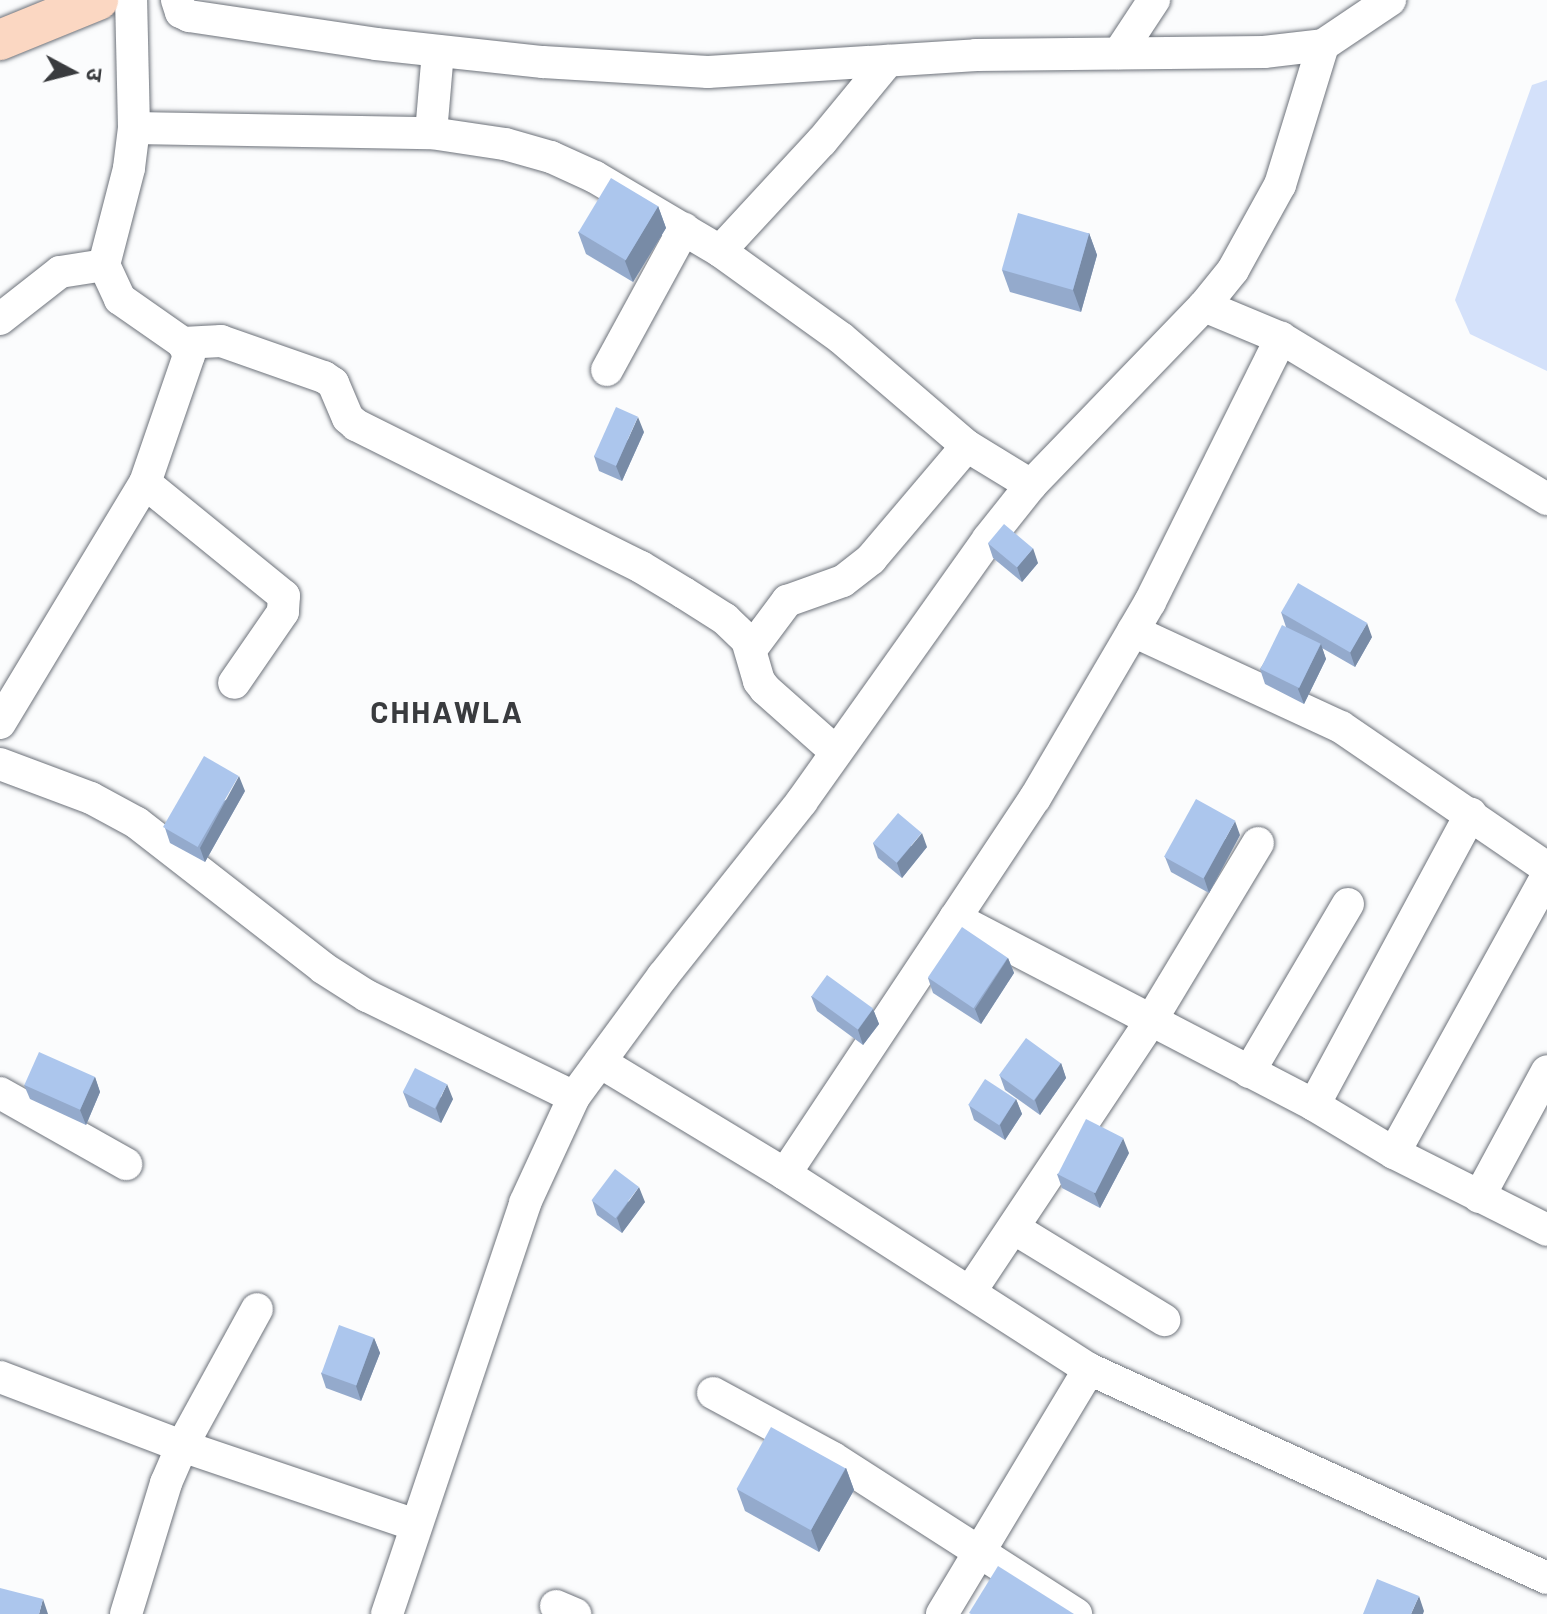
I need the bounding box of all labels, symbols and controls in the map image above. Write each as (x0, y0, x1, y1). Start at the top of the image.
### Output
north arrow (32, 32, 112, 112)
text: उ (82, 67, 110, 83)
district label: CHHAWLA (370, 693, 524, 729)

